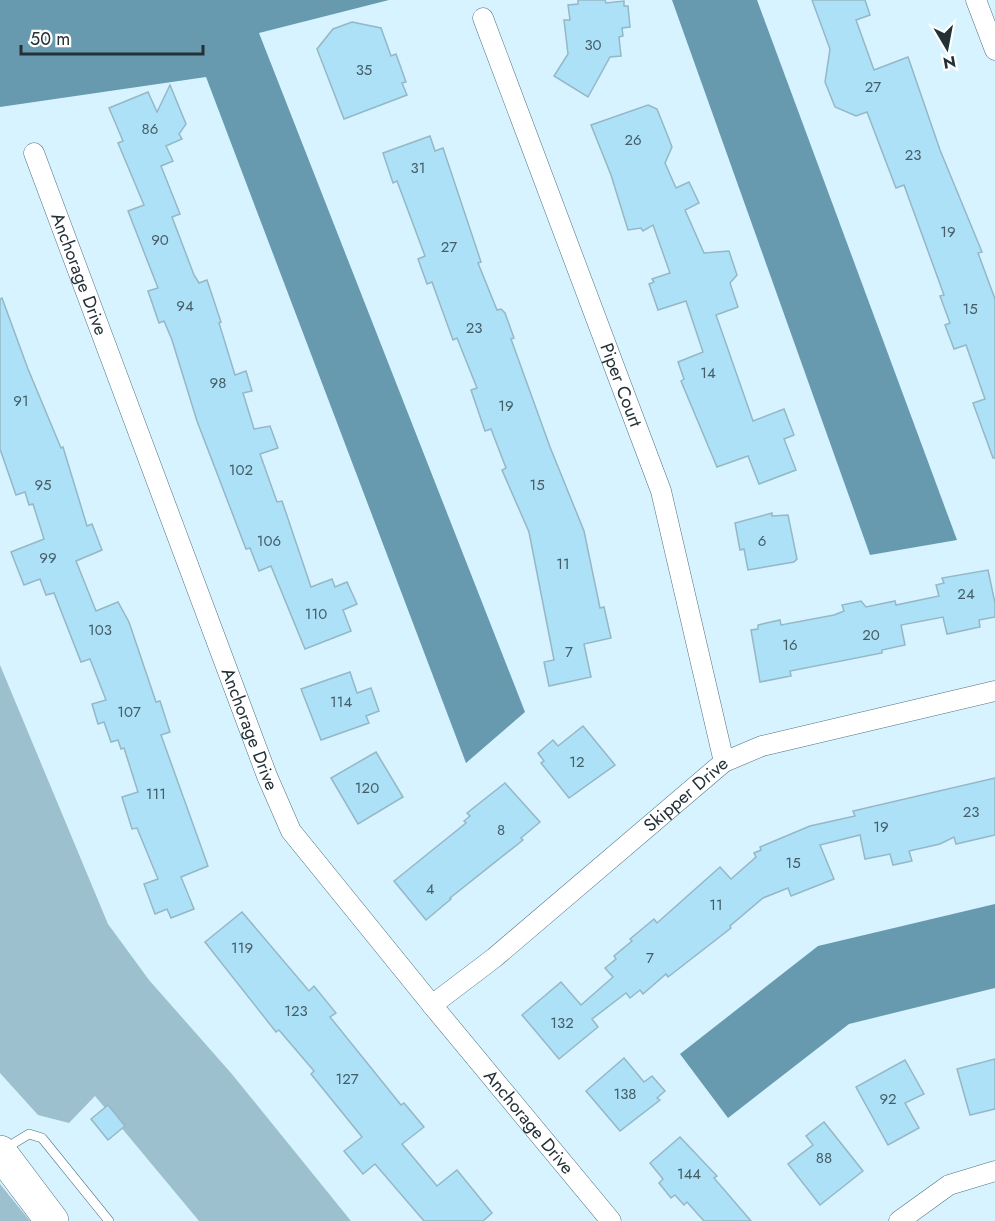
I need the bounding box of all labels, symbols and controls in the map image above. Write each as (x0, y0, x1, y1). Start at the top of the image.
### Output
scale bar (21, 18, 202, 56)
north arrow (917, 18, 977, 78)
text: 50 m (30, 26, 70, 52)
house number: 30 (584, 34, 602, 56)
text: N (941, 50, 958, 75)
house number: 35 (356, 59, 372, 81)
house number: 27 (865, 76, 881, 98)
house number: 86 (142, 118, 158, 140)
house number: 26 (624, 129, 642, 151)
house number: 23 (905, 144, 921, 166)
house number: 31 (411, 157, 425, 179)
street label: Anchorage Drive (44, 209, 114, 339)
house number: 19 (940, 221, 956, 243)
house number: 90 (151, 229, 169, 251)
house number: 27 (441, 236, 457, 258)
house number: 94 (176, 295, 194, 317)
house number: 15 (962, 298, 978, 320)
house number: 23 (466, 317, 482, 339)
street label: Piper Court (593, 339, 649, 431)
house number: 14 (700, 362, 716, 384)
house number: 98 (210, 372, 226, 394)
house number: 91 (13, 390, 29, 412)
house number: 19 (498, 395, 514, 417)
house number: 102 (229, 459, 253, 481)
house number: 95 (34, 474, 52, 496)
house number: 15 (529, 474, 545, 496)
house number: 106 (257, 530, 281, 552)
house number: 6 (758, 530, 766, 552)
house number: 99 (39, 547, 57, 569)
house number: 11 (556, 553, 570, 575)
house number: 24 (957, 583, 975, 605)
house number: 110 (305, 603, 327, 625)
house number: 103 (88, 619, 112, 641)
house number: 20 (862, 624, 880, 646)
house number: 16 (782, 634, 798, 656)
house number: 7 (565, 641, 573, 663)
street label: Anchorage Drive (215, 664, 285, 794)
house number: 114 (330, 691, 352, 713)
house number: 107 (117, 701, 141, 723)
house number: 12 (569, 751, 585, 773)
street label: Skipper Drive (638, 751, 734, 838)
house number: 120 (355, 777, 379, 799)
house number: 111 (146, 783, 166, 805)
house number: 23 (963, 801, 979, 823)
house number: 19 (873, 816, 889, 838)
house number: 8 (497, 819, 505, 841)
house number: 15 (785, 852, 801, 874)
house number: 4 (426, 878, 435, 900)
house number: 11 (709, 894, 723, 916)
house number: 119 (231, 937, 253, 959)
house number: 7 (646, 947, 654, 969)
house number: 123 (284, 1000, 308, 1022)
house number: 132 (550, 1012, 574, 1034)
street label: Anchorage Drive (478, 1064, 580, 1180)
house number: 127 (335, 1068, 359, 1090)
house number: 138 (613, 1083, 637, 1105)
house number: 92 (879, 1088, 897, 1110)
house number: 88 (816, 1147, 832, 1169)
house number: 144 (677, 1163, 701, 1185)

